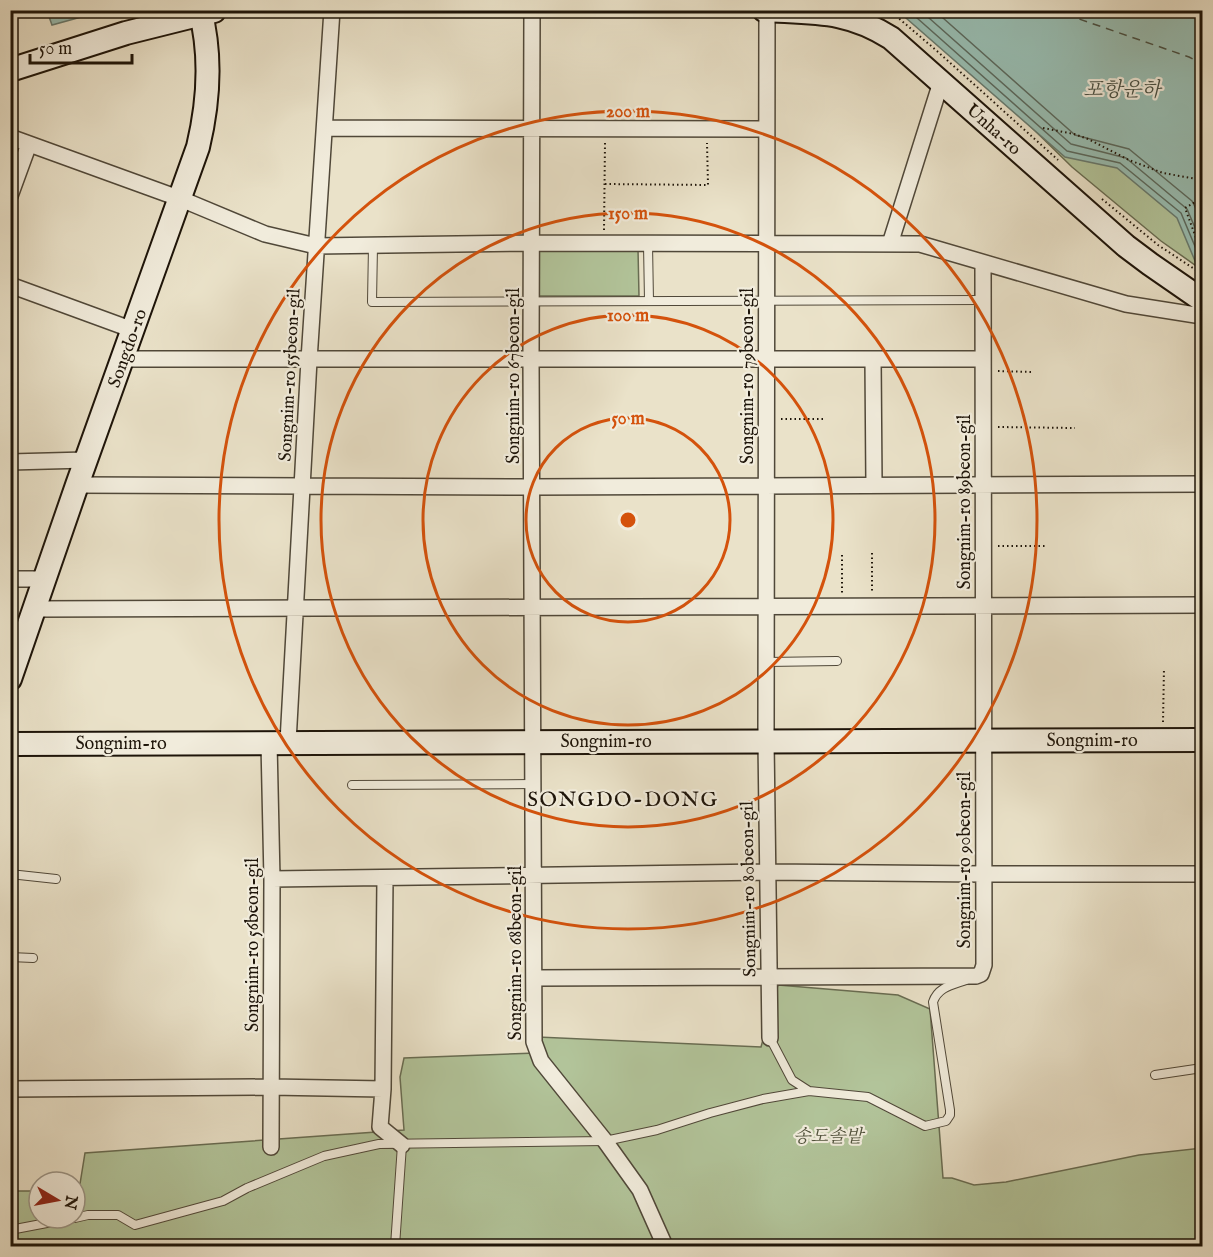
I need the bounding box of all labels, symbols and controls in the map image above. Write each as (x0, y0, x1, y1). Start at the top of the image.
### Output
scale bar (30, 27, 132, 65)
text: 50 m (39, 38, 72, 61)
water label: 포항운하 (1083, 78, 1163, 103)
street label: Unha-ro (961, 99, 1026, 161)
text: 200 m (606, 101, 650, 124)
text: 150 m (608, 203, 648, 226)
street label: Songnim-ro 55beon-gil (274, 288, 307, 462)
street label: Songnim-ro 67beon-gil (503, 288, 526, 464)
street label: Songnim-ro 79beon-gil (737, 288, 760, 464)
text: 100 m (607, 305, 649, 328)
street label: Songdo-ro (104, 306, 153, 391)
text: 50 m (611, 408, 645, 431)
street label: Songnim-ro 89beon-gil (954, 414, 977, 590)
centre of rings (618, 510, 638, 530)
street label: Songnim-ro (1046, 730, 1138, 753)
street label: Songnim-ro (560, 731, 652, 754)
street label: Songnim-ro (75, 733, 167, 756)
street label: Songnim-ro 90beon-gil (954, 772, 977, 948)
district label: SONGDO-DONG (527, 787, 719, 814)
street label: Songnim-ro 80beon-gil (736, 801, 763, 977)
street label: Songnim-ro 56beon-gil (242, 858, 265, 1032)
street label: Songnim-ro 68beon-gil (505, 866, 528, 1040)
park label: 송도솔밭 (793, 1126, 865, 1149)
north arrow (27, 1170, 87, 1230)
text: N (59, 1193, 81, 1211)

